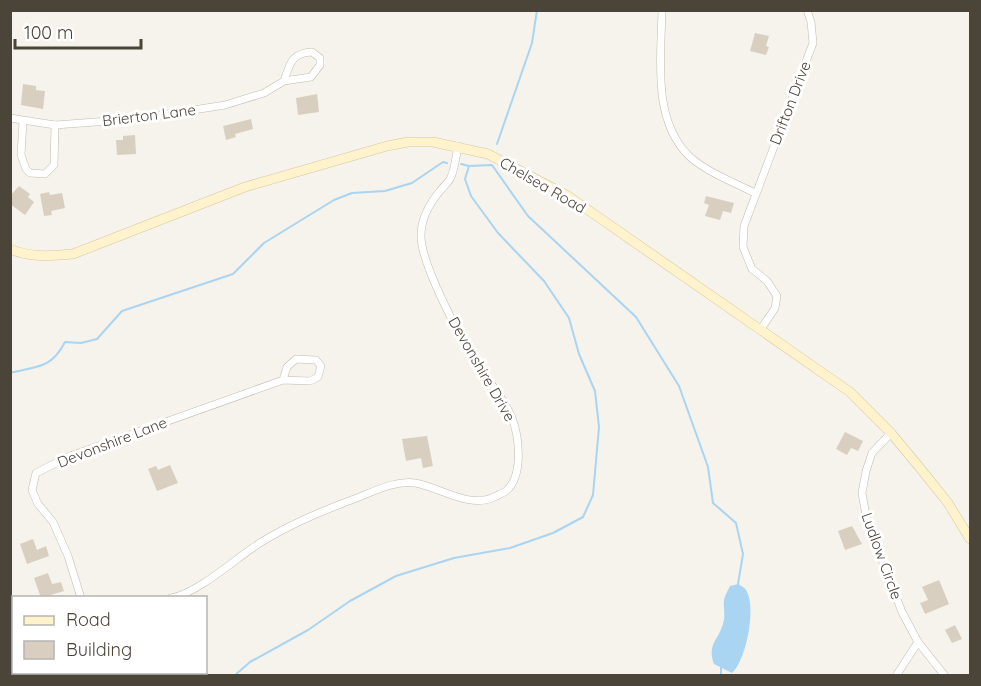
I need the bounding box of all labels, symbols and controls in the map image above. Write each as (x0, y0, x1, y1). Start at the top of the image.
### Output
scale bar (15, 12, 141, 50)
text: 100 m (24, 21, 73, 44)
street label: Drifton Drive (765, 58, 815, 148)
street label: Brierton Lane (101, 100, 197, 130)
street label: Chelsea Road (497, 153, 589, 217)
street label: Devonshire Drive (444, 313, 520, 425)
street label: Devonshire Lane (54, 412, 170, 472)
street label: Ludlow Circle (857, 510, 907, 602)
legend (12, 596, 207, 674)
text: Road (66, 608, 111, 631)
text: Building (66, 638, 132, 661)

